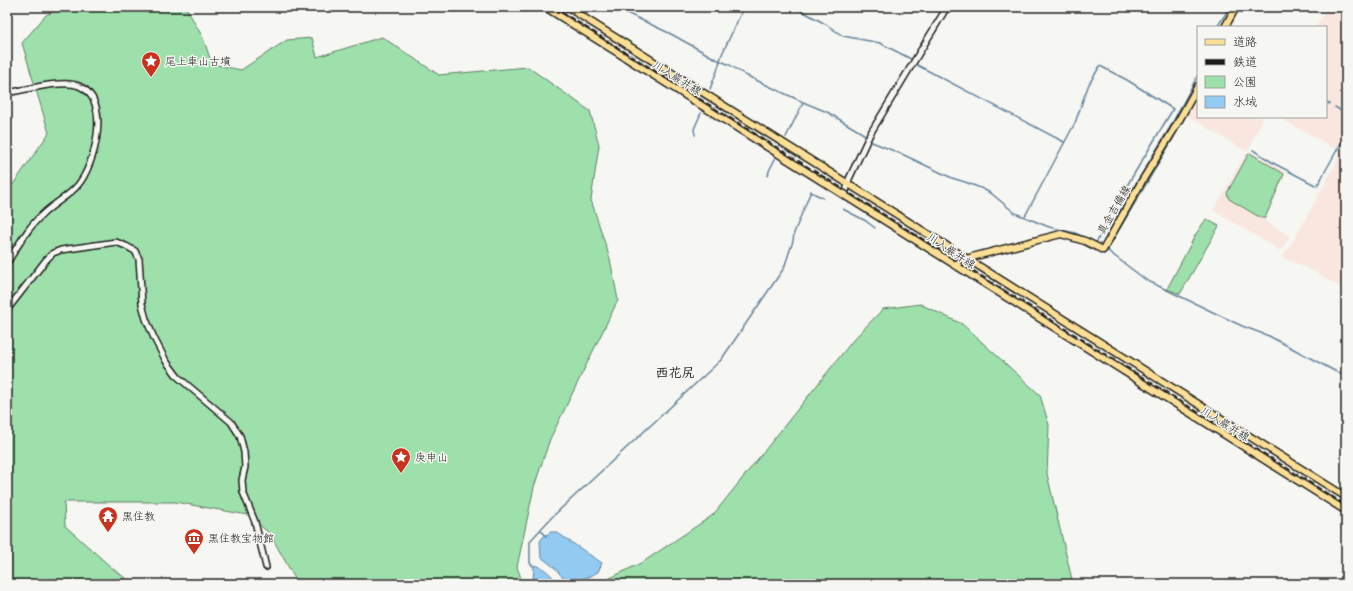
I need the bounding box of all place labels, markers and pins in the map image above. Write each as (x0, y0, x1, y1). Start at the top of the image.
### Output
place icon: 尾上車山古墳 (140, 50, 162, 78)
place label: 尾上車山古墳 (165, 52, 231, 71)
place icon: 庚申山 (390, 446, 412, 474)
place label: 庚申山 (415, 448, 448, 467)
temple icon: 黒住教 (97, 505, 119, 533)
place label: 黒住教 (122, 507, 155, 526)
museum icon: 黒住教宝物館 (183, 527, 205, 555)
place label: 黒住教宝物館 (208, 529, 274, 548)

